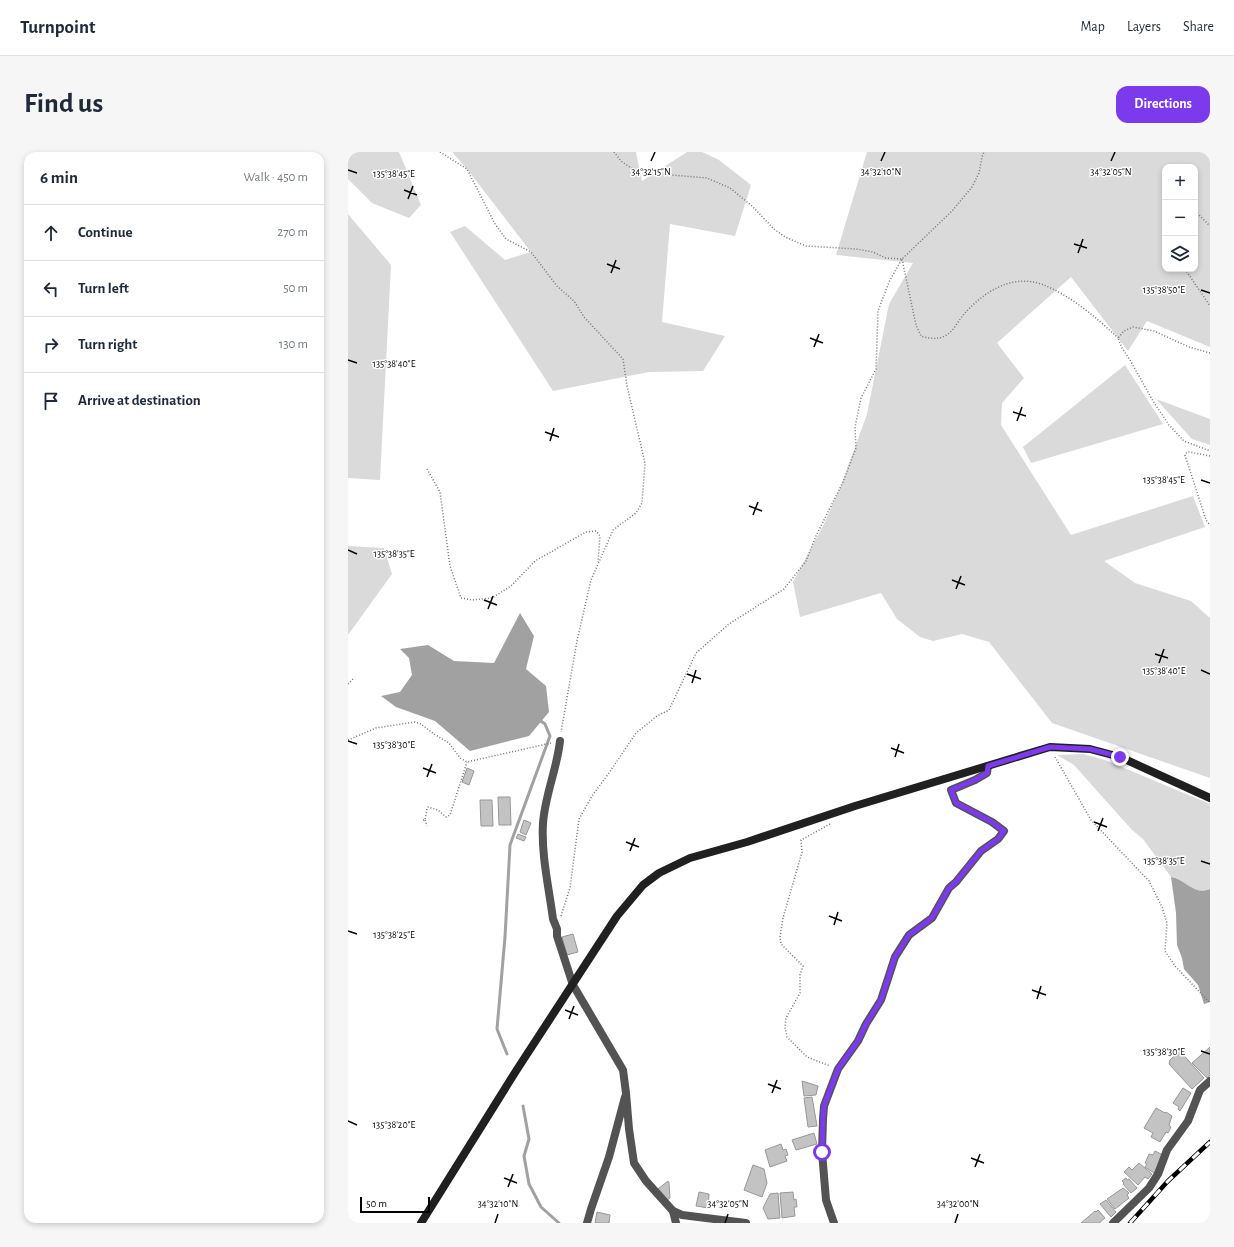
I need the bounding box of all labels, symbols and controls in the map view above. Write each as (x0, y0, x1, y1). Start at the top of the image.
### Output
text: Turnpoint (20, 18, 95, 37)
text: Map (1080, 20, 1105, 34)
text: Layers (1127, 20, 1161, 34)
text: Share (1183, 20, 1214, 34)
button: Directions (1116, 86, 1210, 123)
text: Find us (24, 90, 103, 118)
map controls (1162, 164, 1198, 272)
button: + (1162, 164, 1198, 200)
text: 34°32'15"N (631, 167, 671, 177)
text: 34°32'10"N (861, 167, 901, 177)
text: 34°32'05"N (1090, 167, 1132, 177)
text: 6 min (40, 169, 78, 186)
text: 135°38'45"E (373, 169, 415, 179)
text: Walk · 450 m (244, 171, 308, 184)
button: − (1162, 200, 1198, 236)
icon: ahead (40, 222, 62, 244)
text: Continue (78, 225, 133, 240)
text: 270 m (277, 226, 308, 239)
button: layers (1162, 236, 1198, 272)
icon: left (40, 278, 62, 300)
text: Turn left (78, 281, 129, 296)
text: 50 m (283, 282, 308, 295)
text: 135°38'50"E (1143, 285, 1185, 295)
icon: right (40, 334, 62, 356)
text: Turn right (78, 337, 137, 352)
text: 130 m (279, 338, 308, 351)
text: 135°38'40"E (373, 359, 416, 369)
icon: arrive (40, 390, 62, 412)
text: Arrive at destination (78, 393, 201, 408)
text: 135°38'45"E (1143, 475, 1185, 485)
text: 135°38'35"E (373, 549, 415, 559)
text: 135°38'40"E (1143, 666, 1186, 676)
text: 135°38'30"E (373, 740, 415, 750)
route end (1111, 748, 1129, 766)
text: 135°38'35"E (1143, 856, 1185, 866)
text: 135°38'25"E (373, 930, 415, 940)
text: 135°38'30"E (1143, 1047, 1185, 1057)
text: 135°38'20"E (373, 1120, 415, 1130)
route start (813, 1143, 831, 1161)
scale bar (360, 1195, 430, 1214)
text: 50 m (366, 1198, 387, 1209)
text: 34°32'10"N (478, 1199, 518, 1209)
text: 34°32'05"N (707, 1199, 749, 1209)
text: 34°32'00"N (937, 1199, 979, 1209)

